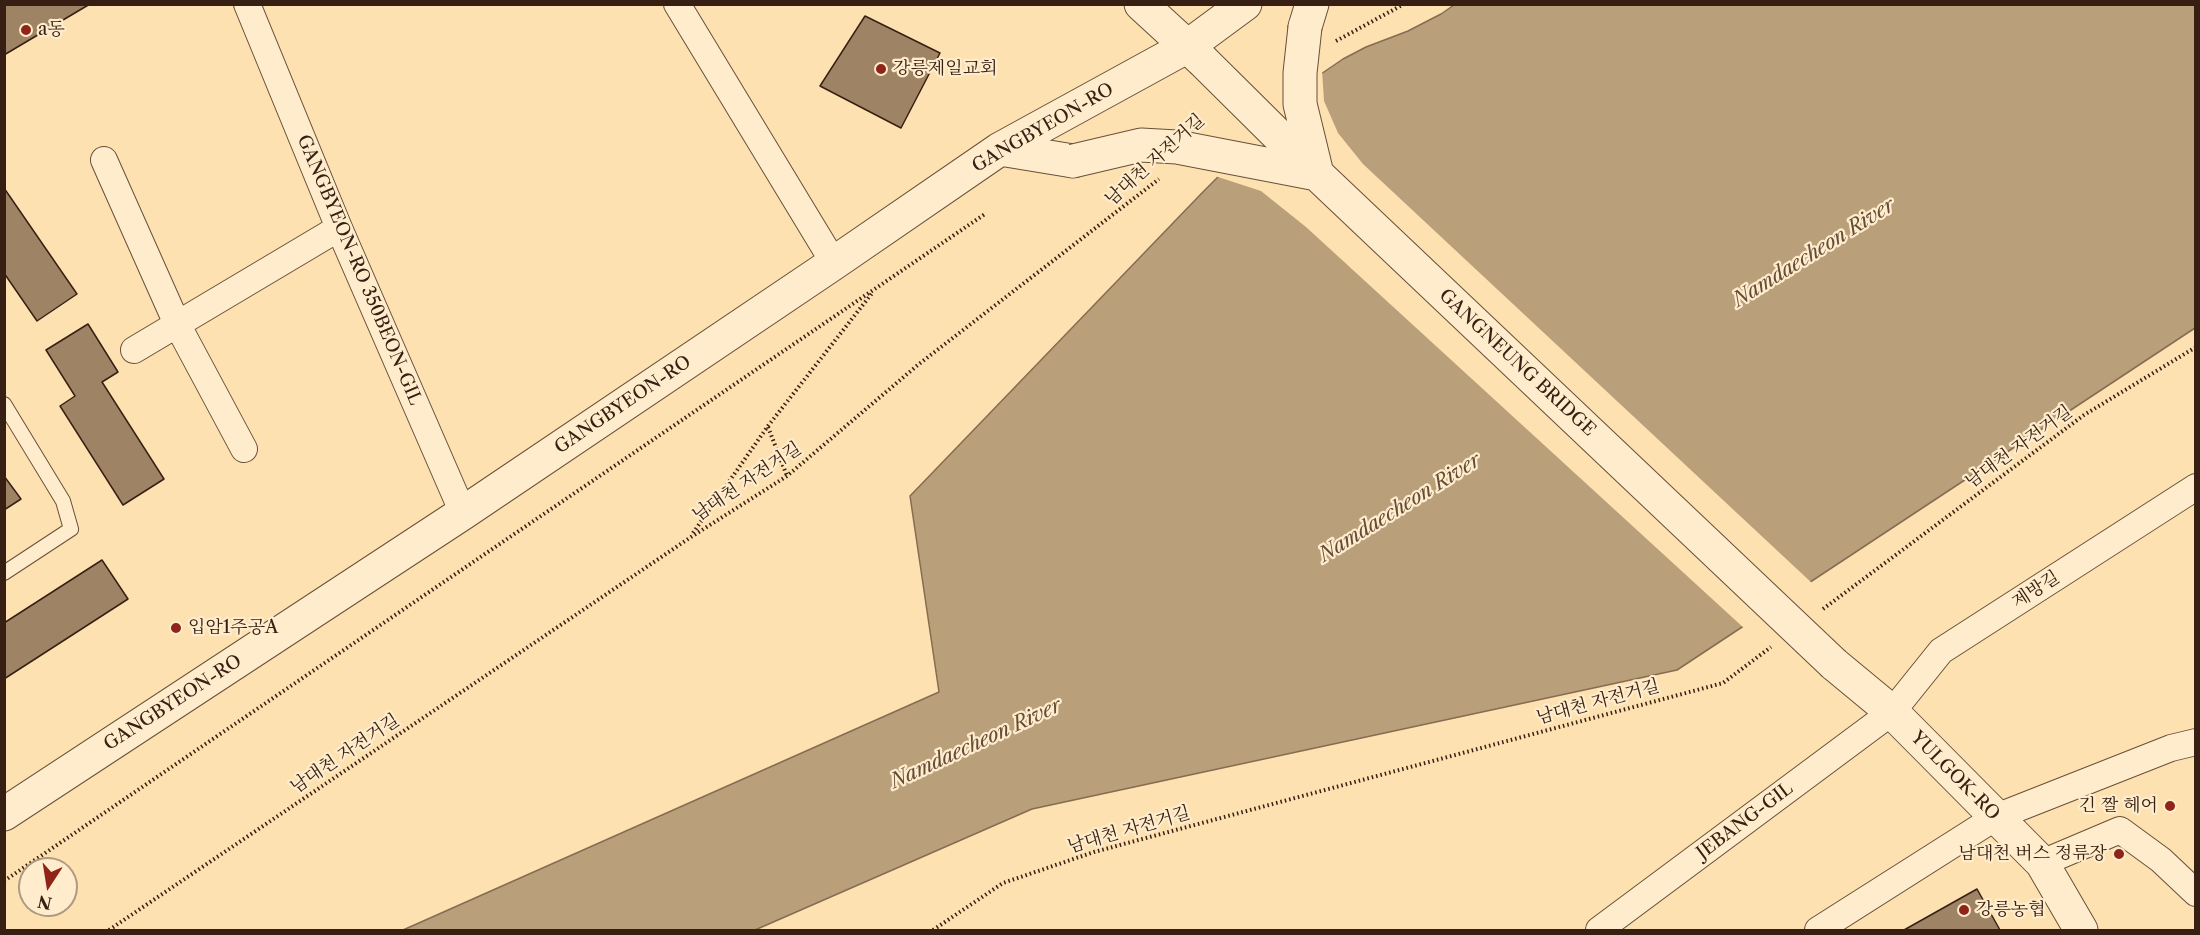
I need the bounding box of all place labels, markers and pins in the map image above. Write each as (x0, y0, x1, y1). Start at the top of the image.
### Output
place label: a동 (38, 19, 65, 41)
marker: a동 (19, 23, 33, 37)
place label: 강릉제일교회 (893, 58, 997, 80)
marker: 강릉제일교회 (874, 62, 888, 76)
place label: 입암1주공A (188, 617, 278, 639)
marker: 입암1주공A (169, 621, 183, 635)
place label: 긴 짤 헤어 (2079, 795, 2158, 817)
marker: 긴 짤 헤어 (2163, 799, 2177, 813)
place label: 남대천 버스 정류장 (1958, 843, 2107, 865)
marker: 남대천 버스 정류장 (2112, 847, 2126, 861)
place label: 강릉농협 (1976, 899, 2046, 921)
marker: 강릉농협 (1957, 903, 1971, 917)

